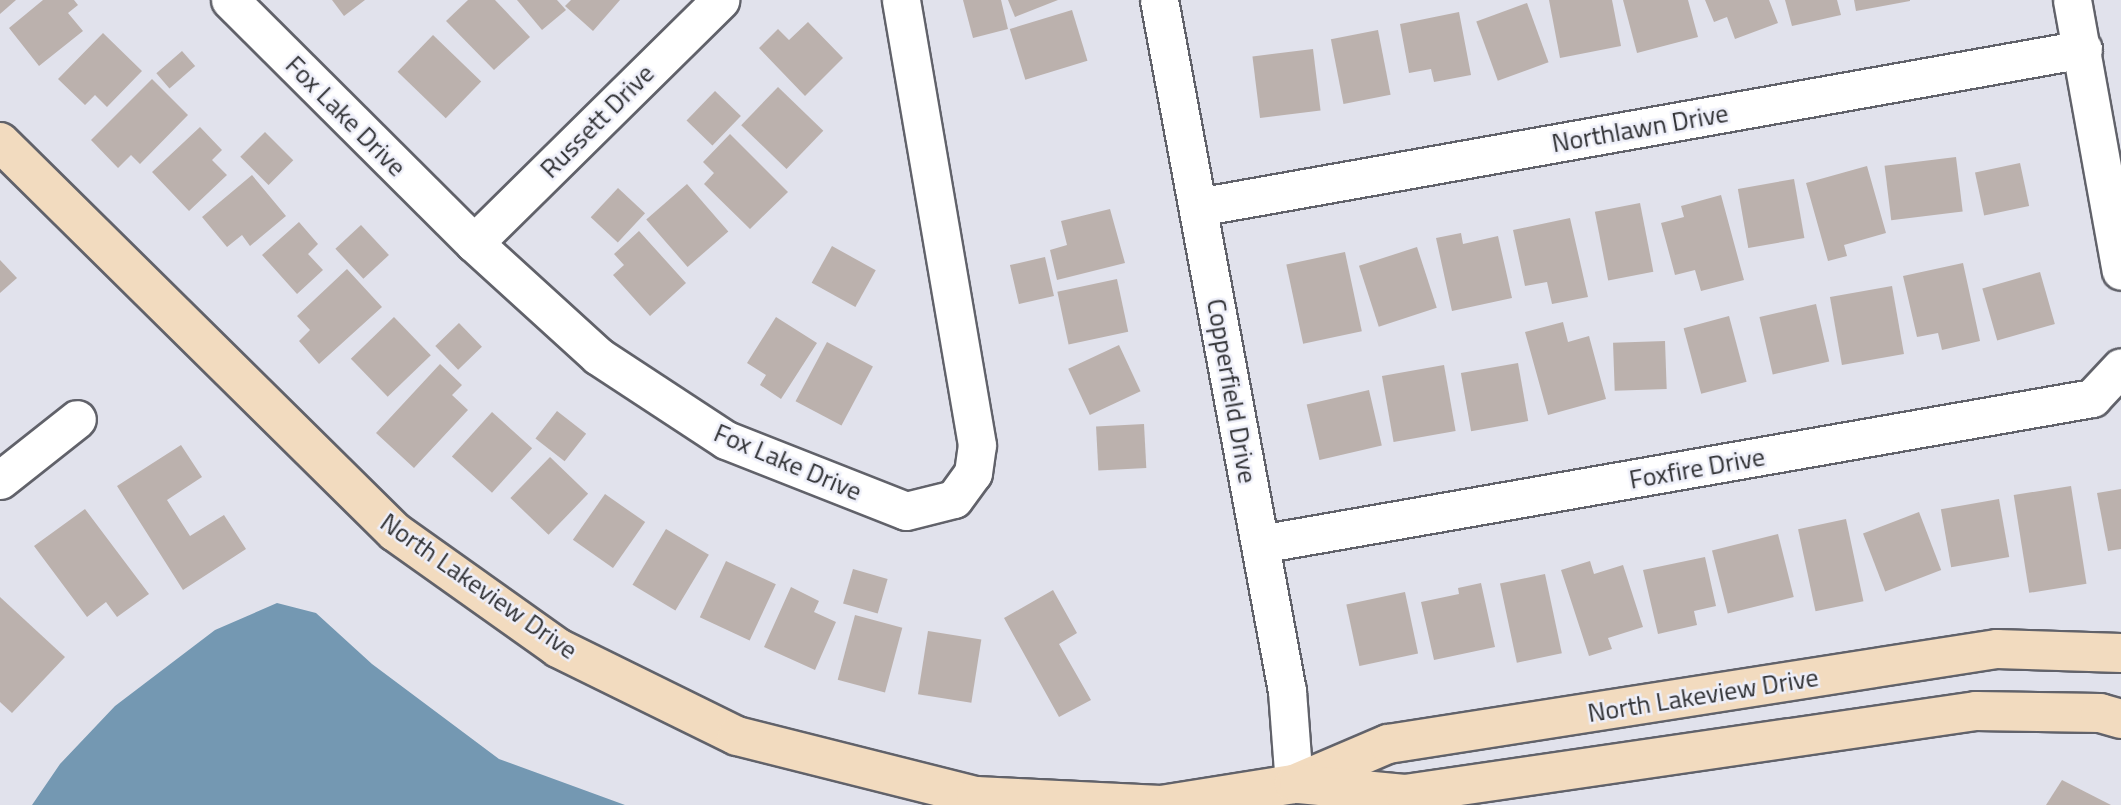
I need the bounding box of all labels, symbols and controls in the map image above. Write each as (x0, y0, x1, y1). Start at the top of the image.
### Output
street label: Fox Lake Drive (279, 49, 413, 183)
street label: Russett Drive (534, 58, 660, 184)
street label: Northlawn Drive (1549, 97, 1731, 159)
street label: Copperfield Drive (1200, 296, 1264, 486)
street label: Fox Lake Drive (709, 417, 867, 507)
street label: Foxfire Drive (1627, 441, 1767, 495)
street label: North Lakeview Drive (375, 506, 583, 666)
street label: North Lakeview Drive (1585, 661, 1821, 729)

